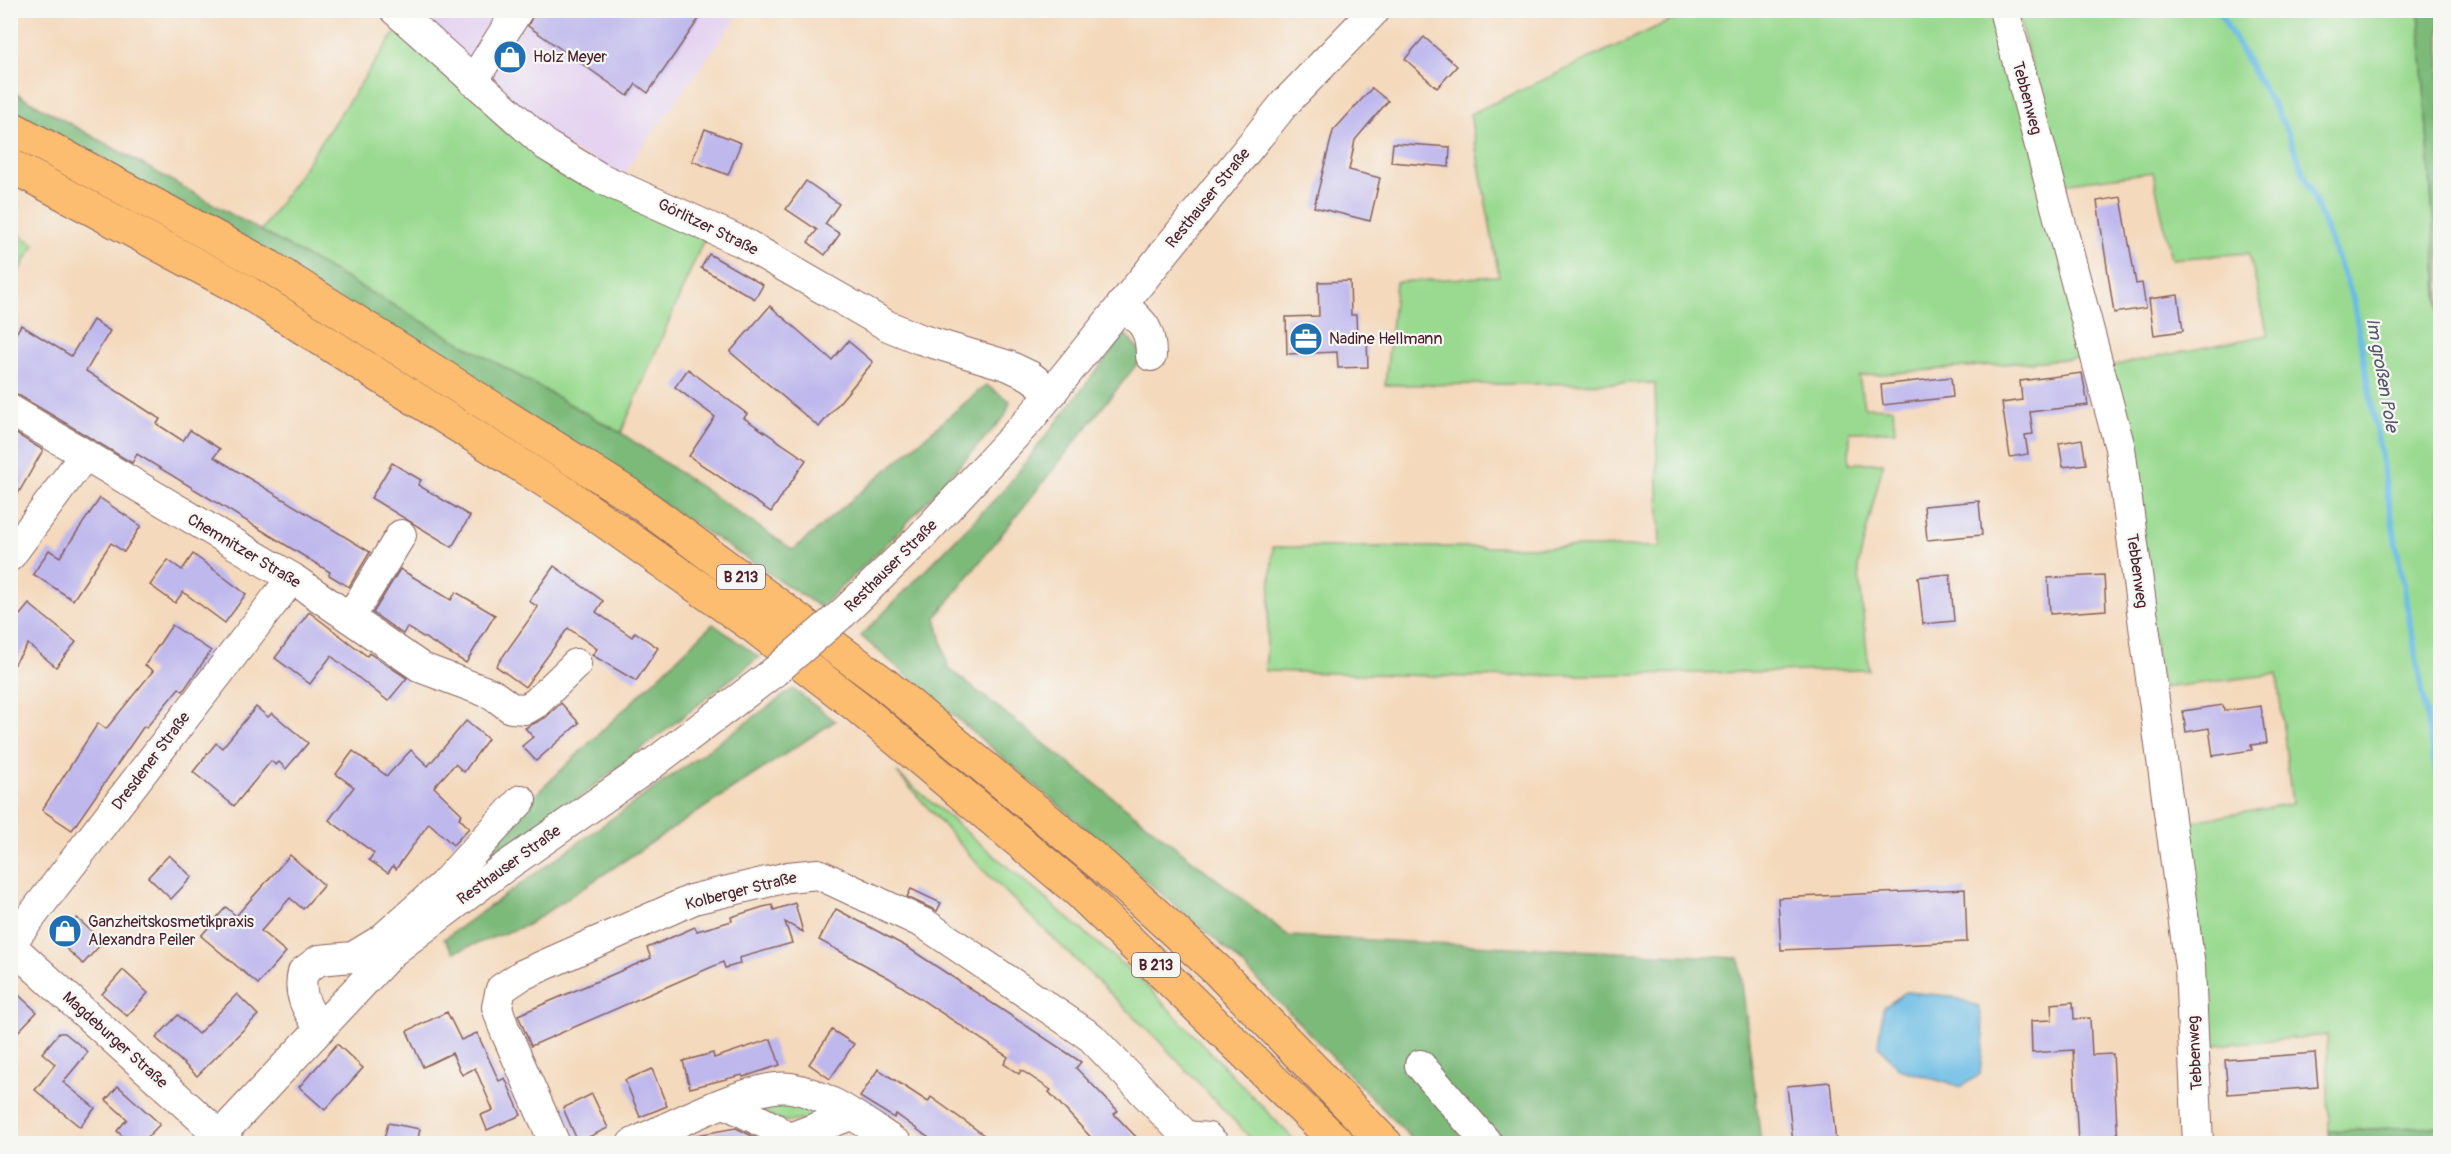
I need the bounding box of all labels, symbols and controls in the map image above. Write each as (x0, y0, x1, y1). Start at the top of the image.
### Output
shop icon: Holz Meyer (492, 39, 528, 75)
place label: Holz Meyer (533, 47, 607, 67)
street label: Tebbenweg (2008, 59, 2046, 137)
street label: Resthauser Straße (1161, 144, 1255, 252)
street label: Görlitzer Straße (655, 194, 762, 260)
water label: Im großen Pole (2361, 316, 2404, 436)
office icon: Nadine Hellmann (1288, 321, 1324, 357)
place label: Nadine Hellmann (1329, 329, 1442, 349)
street label: Chemnitzer Straße (184, 509, 304, 593)
street label: Resthauser Straße (840, 515, 942, 617)
street label: Tebbenweg (2122, 533, 2152, 609)
road number: B 213 (717, 565, 765, 589)
street label: Dresdener Straße (108, 708, 194, 814)
street label: Resthauser Straße (453, 821, 565, 909)
street label: Kolberger Straße (683, 867, 799, 915)
place label: Ganzheitskosmetikpraxis Alexandra Peiler (88, 912, 254, 950)
shop icon: Ganzheitskosmetikpraxis Alexandra Peiler (47, 913, 83, 949)
road number: B 213 (1132, 953, 1180, 977)
street label: Magdeburger Straße (58, 987, 172, 1093)
street label: Tebbenweg (2183, 1015, 2207, 1091)

